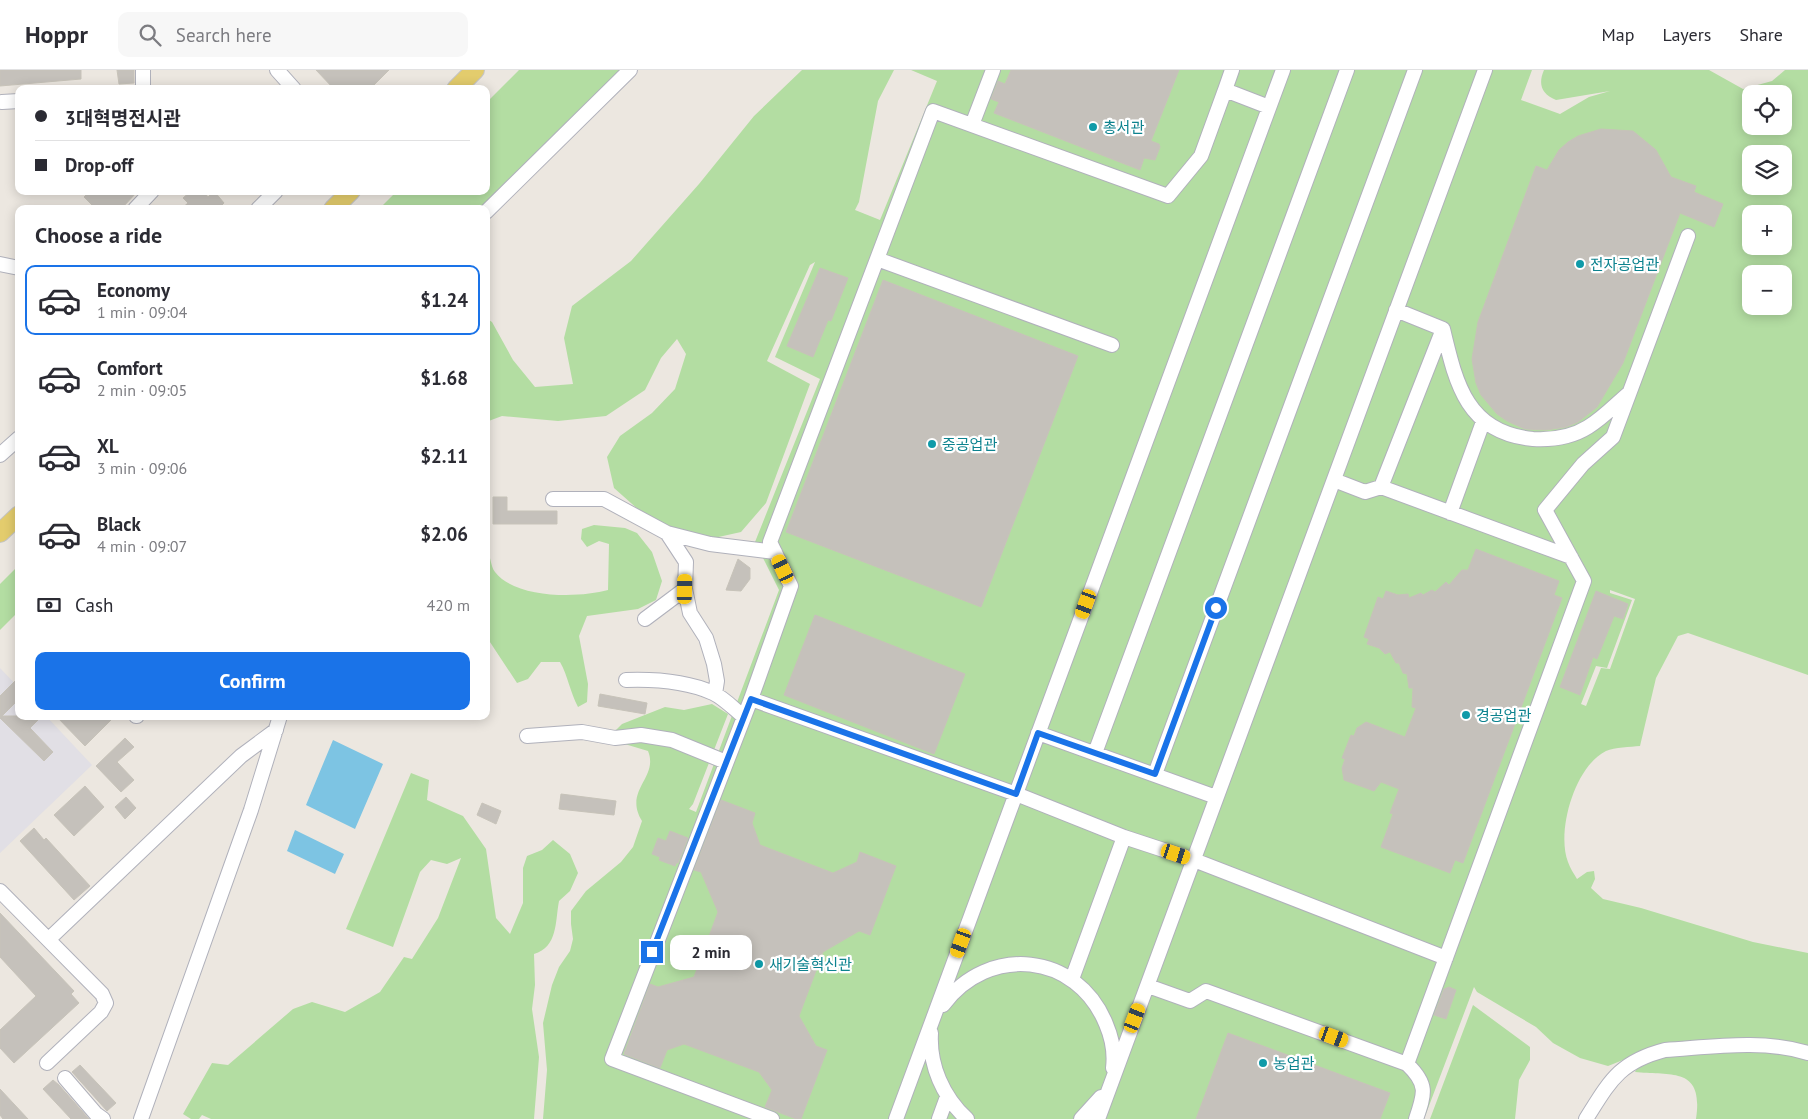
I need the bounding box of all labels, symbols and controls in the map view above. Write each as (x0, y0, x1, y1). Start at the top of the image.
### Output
search box (118, 12, 468, 57)
text: Hoppr (25, 19, 88, 50)
icon: search (136, 21, 164, 49)
text: Search here (176, 23, 272, 47)
text: Map (1602, 23, 1634, 46)
text: Layers (1662, 23, 1711, 46)
text: Share (1739, 23, 1783, 46)
map controls (1742, 85, 1792, 315)
button: locate (1742, 85, 1792, 135)
text: 3대혁명전시관 (65, 106, 181, 130)
place label: 총서관 (1103, 118, 1145, 137)
marker: 총서관 (1087, 121, 1099, 133)
button: layers (1742, 145, 1792, 195)
text: Drop-off (65, 153, 133, 177)
button: + (1742, 205, 1792, 255)
text: Choose a ride (35, 221, 162, 249)
place label: 전자공업관 (1590, 255, 1659, 274)
marker: 전자공업관 (1574, 258, 1586, 270)
button: − (1742, 265, 1792, 315)
icon: car (37, 278, 82, 323)
text: Economy (97, 278, 170, 302)
text: $1.24 (420, 288, 468, 312)
text: 1 min · 09:04 (97, 302, 187, 322)
icon: car (37, 356, 82, 401)
text: Comfort (97, 356, 163, 380)
text: $1.68 (420, 366, 468, 390)
text: 2 min · 09:05 (97, 380, 187, 400)
icon: car (37, 434, 82, 479)
text: XL (97, 434, 119, 458)
place label: 중공업관 (942, 435, 997, 454)
marker: 중공업관 (926, 438, 938, 450)
text: $2.11 (420, 444, 468, 468)
text: 3 min · 09:06 (97, 458, 187, 478)
icon: car (37, 512, 82, 557)
text: Black (97, 512, 141, 536)
text: $2.06 (420, 522, 468, 546)
text: 4 min · 09:07 (97, 536, 187, 556)
car (769, 552, 796, 586)
car (677, 574, 692, 604)
car (1073, 587, 1098, 621)
icon: cash (35, 591, 63, 619)
text: Cash (75, 593, 113, 617)
text: 420 m (427, 595, 470, 615)
route start (1205, 597, 1227, 619)
button: Confirm (35, 652, 470, 710)
place label: 경공업관 (1476, 706, 1531, 725)
marker: 경공업관 (1460, 709, 1472, 721)
car (1159, 842, 1192, 866)
car (948, 926, 973, 960)
callout: 2 min (670, 934, 752, 970)
route end (641, 941, 663, 963)
text: 2 min (691, 942, 731, 962)
place label: 새기술혁신관 (769, 955, 852, 974)
marker: 새기술혁신관 (753, 958, 765, 970)
car (1122, 1001, 1147, 1035)
car (1317, 1025, 1350, 1049)
place label: 농업관 (1273, 1054, 1315, 1073)
marker: 농업관 (1257, 1057, 1269, 1069)

